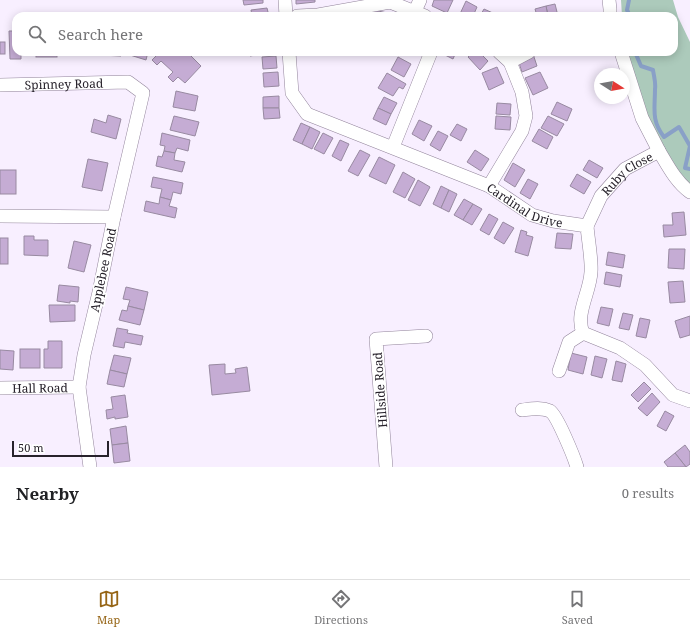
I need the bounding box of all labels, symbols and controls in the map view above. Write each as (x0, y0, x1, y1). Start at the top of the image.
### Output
search box (12, 12, 678, 56)
icon: search (26, 23, 48, 45)
text: Search here (58, 24, 143, 44)
north arrow (594, 68, 630, 104)
street label: Spinney Road (25, 74, 104, 93)
street label: Ruby Close (597, 147, 655, 199)
street label: Cardinal Drive (484, 179, 564, 231)
street label: Applebee Road (86, 226, 120, 314)
street label: Hillside Road (369, 351, 391, 428)
street label: Hall Road (12, 379, 69, 396)
scale bar (12, 439, 109, 458)
text: 50 m (18, 440, 44, 455)
text: Nearby (16, 482, 79, 505)
text: 0 results (622, 484, 674, 502)
tab: Map (97, 588, 120, 627)
tab: Directions (314, 588, 368, 627)
tab: Saved (562, 588, 593, 627)

